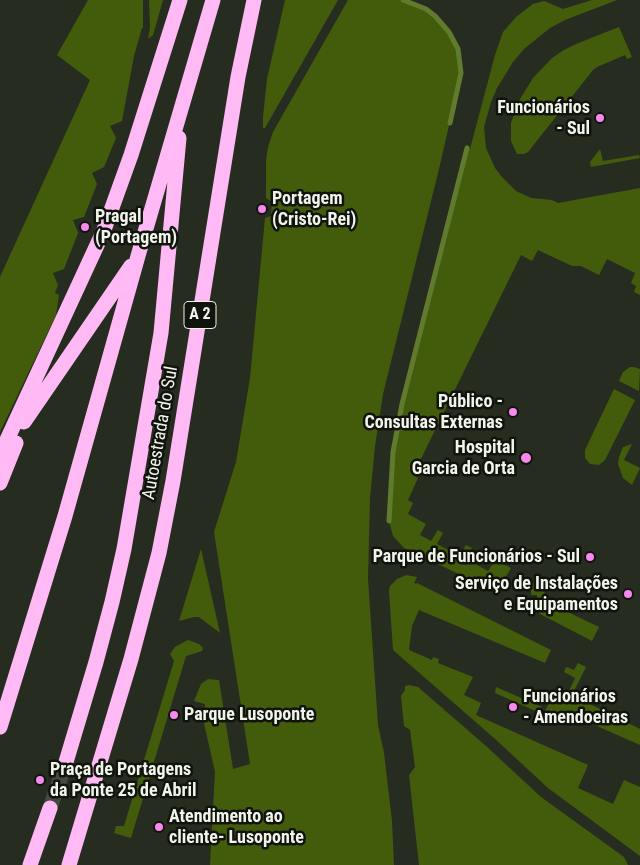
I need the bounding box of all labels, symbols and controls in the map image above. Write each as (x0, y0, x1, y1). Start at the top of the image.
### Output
place label: Funcionários - Sul (497, 97, 590, 140)
marker: Funcionários - Sul (594, 112, 606, 124)
place label: Portagem (Cristo-Rei) (272, 188, 356, 230)
marker: Portagem (Cristo-Rei) (256, 203, 268, 215)
place label: Pragal (Portagem) (95, 206, 177, 248)
marker: Pragal (Portagem) (79, 221, 91, 233)
road number: A 2 (184, 302, 216, 328)
street label: Autoestrada do Sul (139, 365, 183, 501)
place label: Público - Consultas Externas (364, 391, 503, 434)
marker: Público - Consultas Externas (507, 406, 519, 418)
place label: Hospital Garcia de Orta (412, 437, 515, 479)
marker: Hospital Garcia de Orta (519, 451, 533, 465)
place label: Parque de Funcionários - Sul (373, 546, 580, 568)
marker: Parque de Funcionários - Sul (584, 551, 596, 563)
place label: Serviço de Instalações e Equipamentos (455, 573, 618, 616)
marker: Serviço de Instalações e Equipamentos (622, 588, 634, 600)
place label: Funcionários - Amendoeiras (523, 686, 628, 729)
marker: Funcionários - Amendoeiras (507, 701, 519, 713)
place label: Parque Lusoponte (184, 704, 314, 726)
marker: Parque Lusoponte (168, 709, 180, 721)
place label: Praça de Portagens da Ponte 25 de Abril (50, 759, 196, 802)
marker: Praça de Portagens da Ponte 25 de Abril (34, 774, 46, 786)
place label: Atendimento ao cliente- Lusoponte (169, 806, 304, 849)
marker: Atendimento ao cliente- Lusoponte (153, 821, 165, 833)

